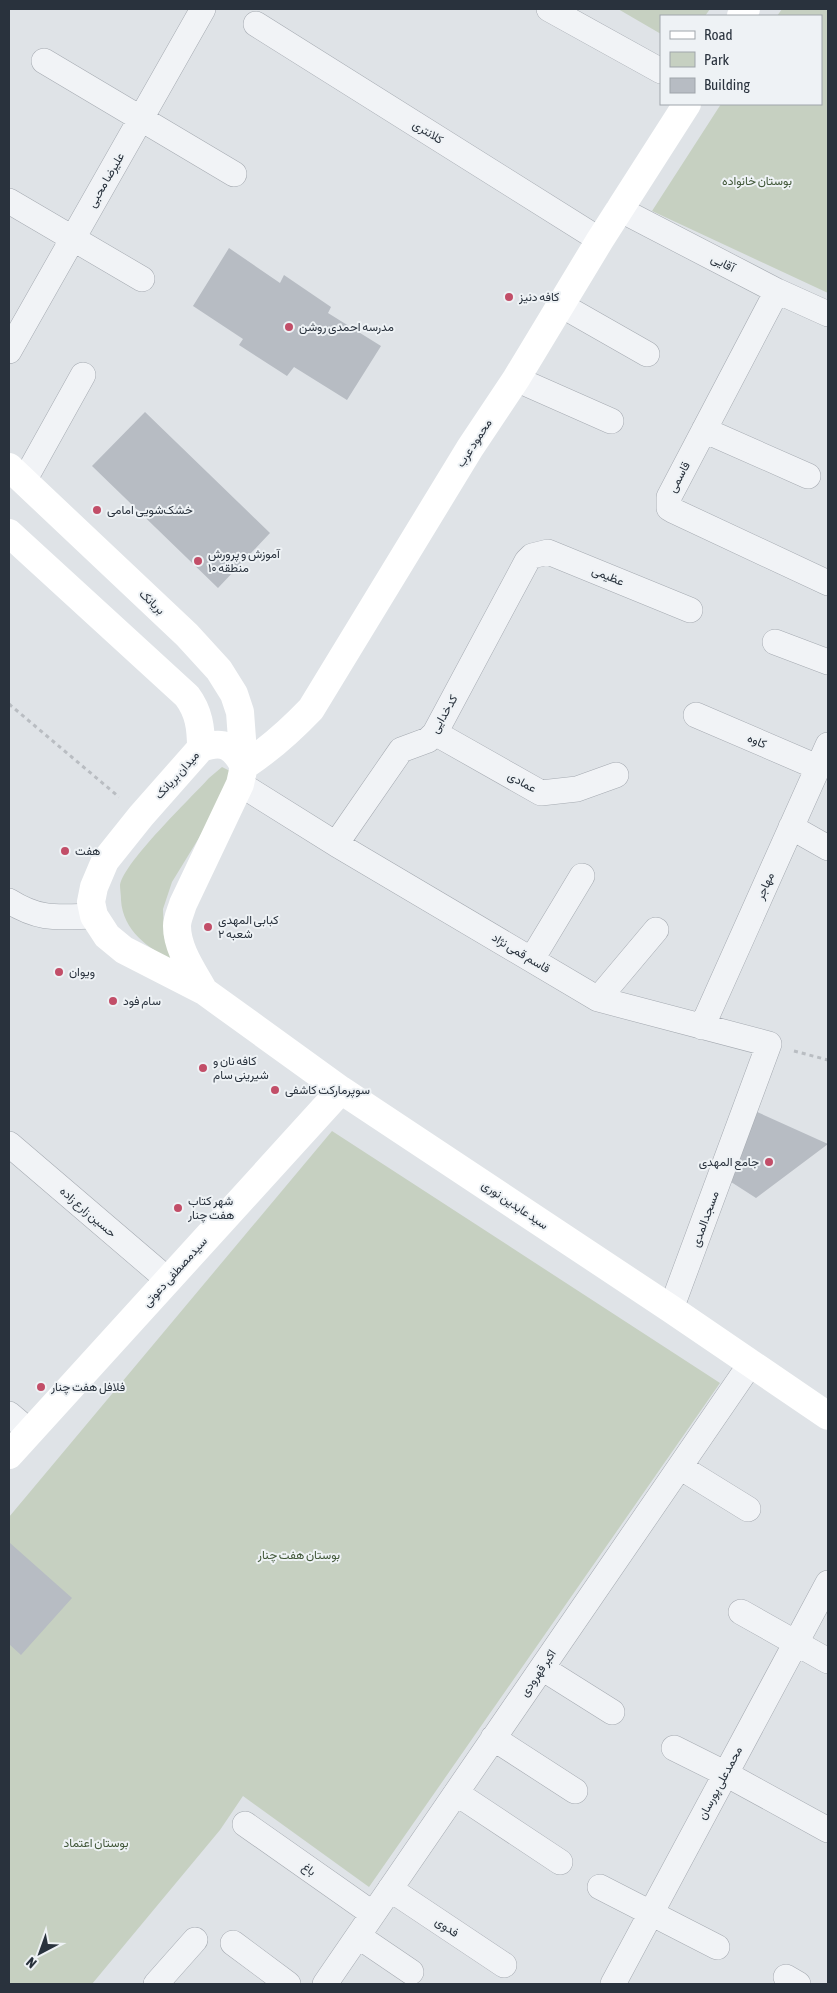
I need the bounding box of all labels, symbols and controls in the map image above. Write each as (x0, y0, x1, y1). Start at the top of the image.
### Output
legend (660, 15, 822, 105)
text: Road (704, 26, 733, 43)
text: Park (704, 51, 729, 68)
text: Building (704, 76, 750, 93)
street label: کلانتری (410, 117, 446, 148)
street label: علیرضا محبی (85, 150, 128, 210)
park label: بوستان خانواده (722, 174, 792, 189)
street label: آقایی (708, 251, 738, 276)
place label: کافه دنیز (518, 290, 559, 305)
marker: کافه دنیز (503, 291, 515, 303)
place label: مدرسه احمدی روشن (299, 320, 394, 335)
marker: مدرسه احمدی روشن (283, 321, 295, 333)
street label: محمود عرب (453, 416, 496, 470)
street label: قاسمی (665, 459, 694, 495)
place label: خشک‌شویی امامی (107, 503, 193, 518)
marker: خشک‌شویی امامی (91, 504, 103, 516)
place label: آموزش و پرورش منطقه ۱۰ (208, 547, 281, 575)
marker: آموزش و پرورش منطقه ۱۰ (192, 555, 204, 567)
street label: عظیمی (589, 563, 626, 590)
street label: بریانک (136, 587, 168, 618)
street label: کدخدایی (427, 692, 461, 736)
street label: کاوه (745, 731, 769, 752)
street label: میدان بریانک (152, 748, 203, 802)
street label: عمادی (505, 768, 539, 796)
place label: هفت (75, 844, 100, 858)
marker: هفت (59, 845, 71, 857)
street label: مهاجر (752, 870, 778, 903)
place label: کبابی المهدی شعبه ۲ (218, 913, 279, 941)
marker: کبابی المهدی شعبه ۲ (202, 921, 214, 933)
street label: قاسم قمی نژاد (489, 930, 553, 977)
place label: ویوان (69, 965, 95, 980)
marker: ویوان (53, 966, 65, 978)
place label: سام فود (123, 994, 161, 1009)
marker: سام فود (107, 995, 119, 1007)
place label: کافه نان و شیرینی سام (213, 1054, 269, 1083)
marker: کافه نان و شیرینی سام (197, 1062, 209, 1074)
place label: سوپرمارکت کاشفی (285, 1083, 370, 1098)
marker: سوپرمارکت کاشفی (269, 1084, 281, 1096)
place label: جامع المهدی (699, 1155, 759, 1171)
marker: جامع المهدی (763, 1156, 775, 1168)
street label: سید عابدین نوری (479, 1178, 551, 1233)
street label: حسین زارع زاده (56, 1184, 119, 1242)
street label: مسجدالمدی (688, 1189, 723, 1249)
place label: شهر کتاب هفت چنار (187, 1194, 234, 1223)
marker: شهر کتاب هفت چنار (172, 1202, 184, 1214)
street label: سیدمصطفی دعوتی (140, 1234, 211, 1311)
place label: فلافل هفت چنار (50, 1380, 125, 1395)
marker: فلافل هفت چنار (35, 1381, 47, 1393)
park label: بوستان هفت چنار (257, 1548, 340, 1563)
street label: اکبر قهرودی (517, 1647, 560, 1700)
street label: محمدعلی پورسان (695, 1744, 746, 1823)
park label: بوستان اعتماد (64, 1836, 128, 1851)
street label: باغ (298, 1859, 319, 1880)
street label: فدوی (432, 1914, 462, 1941)
north arrow (15, 1928, 65, 1978)
text: N (23, 1954, 40, 1972)

